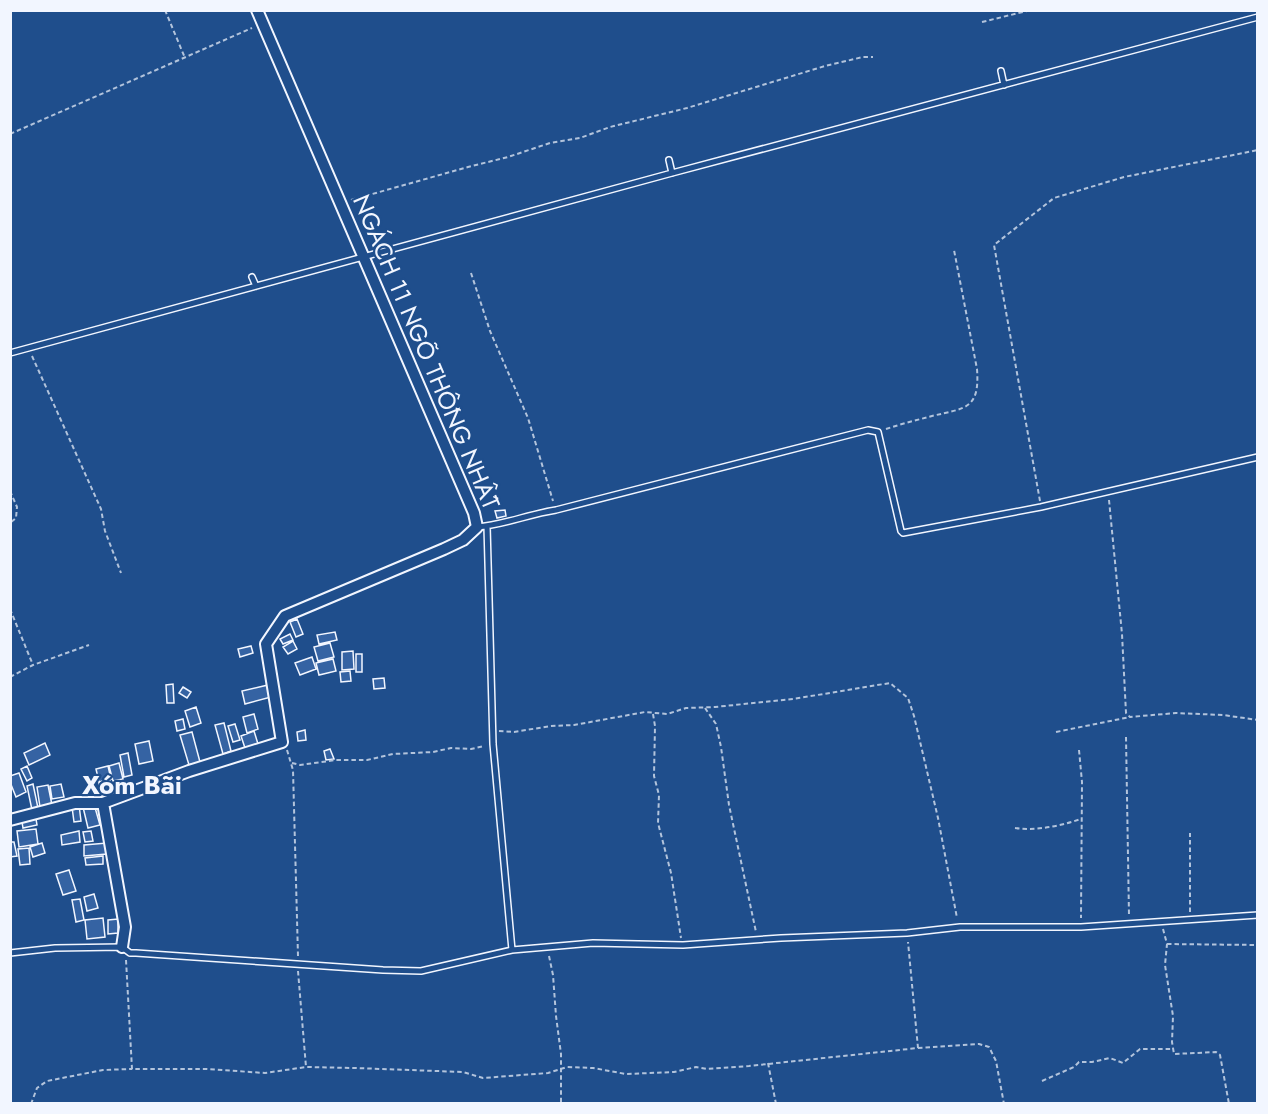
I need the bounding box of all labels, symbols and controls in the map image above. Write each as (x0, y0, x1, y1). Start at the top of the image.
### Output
street label: NGÁCH 11 NGÕ THỐNG NHẤT (344, 189, 509, 515)
district label: Xóm Bãi (82, 766, 182, 804)

